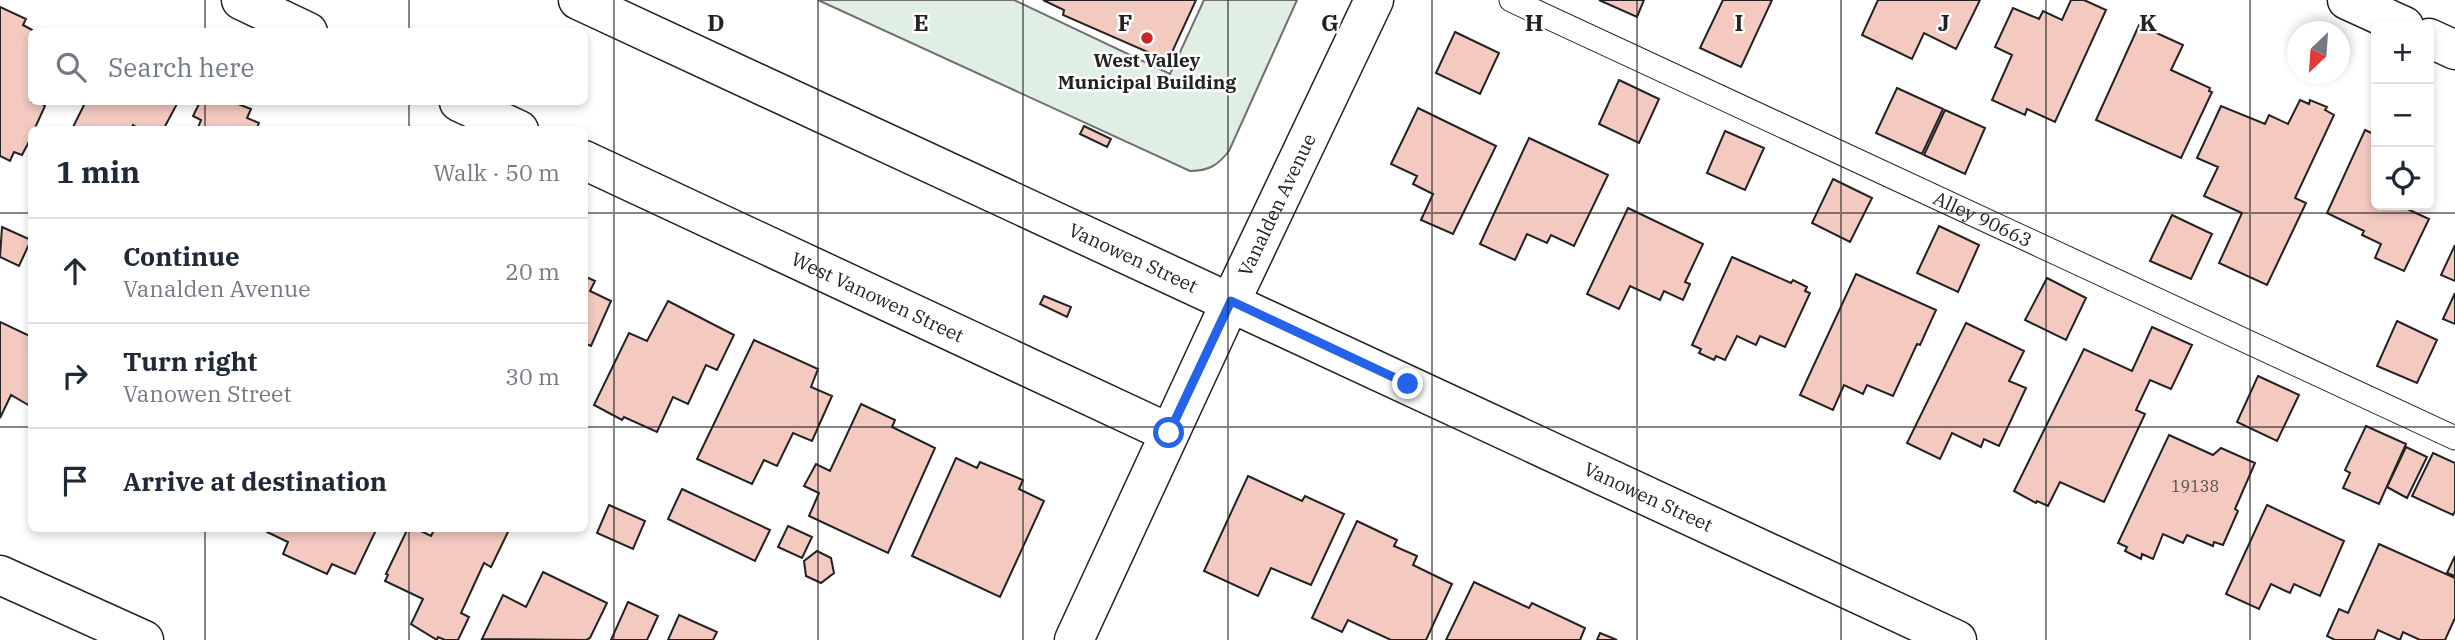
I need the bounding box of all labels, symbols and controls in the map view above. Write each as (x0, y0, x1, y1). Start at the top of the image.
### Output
text: D (707, 7, 725, 37)
text: E (913, 7, 929, 37)
text: F (1118, 7, 1132, 37)
text: G (1321, 7, 1339, 37)
text: H (1525, 7, 1543, 37)
text: I (1735, 7, 1743, 37)
text: J (1938, 7, 1950, 37)
text: K (2139, 7, 2157, 37)
north arrow (2287, 21, 2350, 84)
map controls (2371, 21, 2434, 210)
button: + (2371, 21, 2434, 84)
search box (28, 28, 588, 105)
marker: West Valley Municipal Building (1139, 30, 1155, 46)
icon: search (52, 48, 90, 86)
place label: West Valley Municipal Building (1058, 48, 1236, 94)
text: Search here (108, 50, 254, 84)
button: − (2371, 84, 2434, 147)
street label: Vanalden Avenue (1233, 130, 1321, 280)
button: locate (2371, 147, 2434, 210)
text: 1 min (56, 152, 140, 191)
text: Walk · 50 m (433, 157, 560, 187)
street label: Alley 90663 (1930, 186, 2036, 252)
street label: Vanowen Street (1065, 217, 1202, 298)
text: Continue (123, 239, 240, 273)
street label: West Vanowen Street (788, 247, 968, 348)
icon: ahead (56, 252, 94, 290)
text: 20 m (505, 256, 560, 286)
text: Vanalden Avenue (123, 273, 311, 303)
text: Turn right (123, 344, 257, 378)
icon: right (56, 357, 94, 395)
text: 30 m (505, 361, 560, 391)
route end (1392, 368, 1423, 399)
text: Vanowen Street (123, 378, 292, 408)
route start (1153, 417, 1184, 448)
street label: Vanowen Street (1580, 457, 1717, 537)
icon: arrive (56, 462, 94, 500)
text: Arrive at destination (123, 464, 387, 498)
house number: 19138 (2171, 476, 2219, 496)

